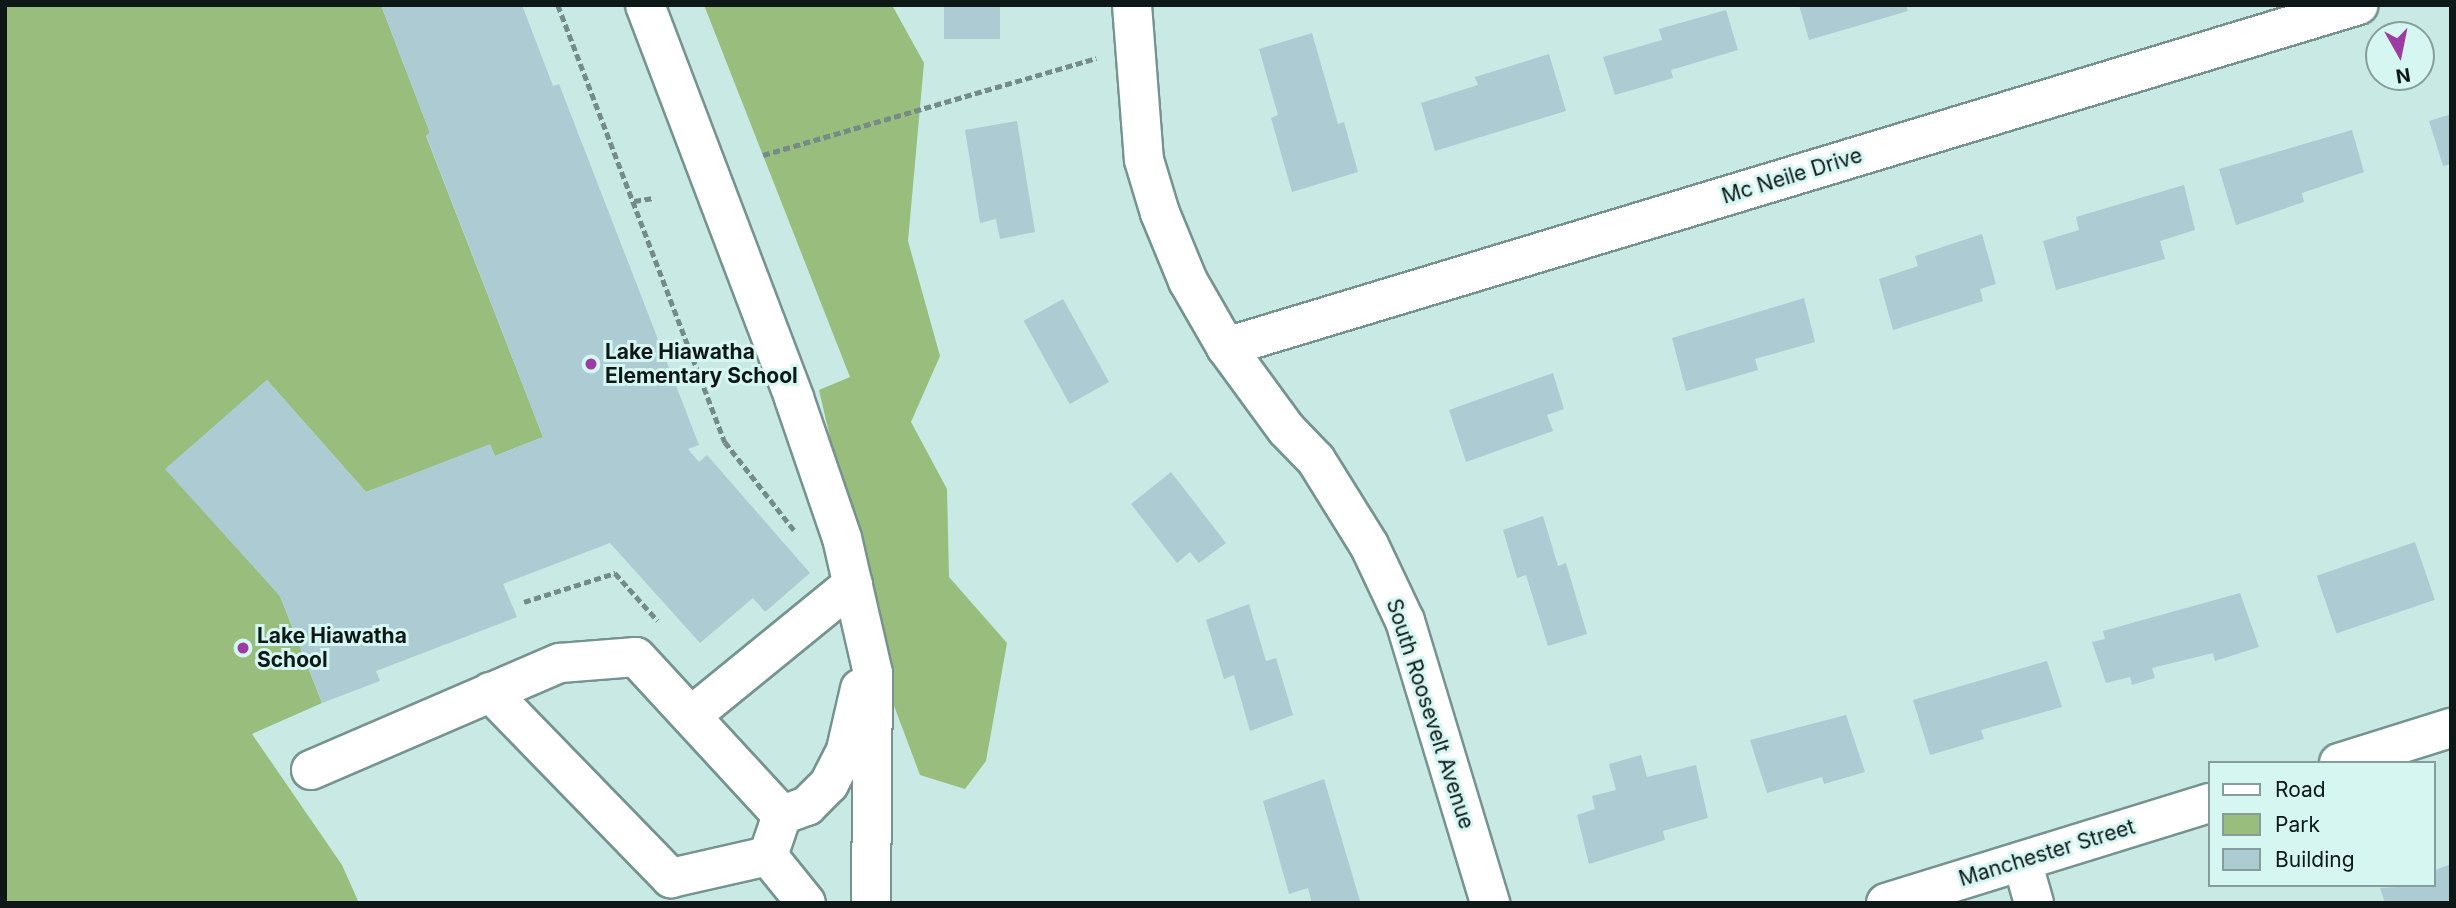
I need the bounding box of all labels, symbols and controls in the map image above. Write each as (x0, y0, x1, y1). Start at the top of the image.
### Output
north arrow (2365, 21, 2435, 91)
text: N (2394, 63, 2412, 88)
street label: Mc Neile Drive (1719, 143, 1865, 209)
place label: Lake Hiawatha Elementary School (605, 339, 798, 389)
marker: Lake Hiawatha Elementary School (583, 356, 599, 372)
street label: South Roosevelt Avenue (1381, 596, 1479, 832)
place label: Lake Hiawatha School (257, 623, 407, 673)
marker: Lake Hiawatha School (235, 640, 251, 656)
legend (2208, 761, 2435, 887)
text: Road (2275, 777, 2326, 802)
text: Park (2275, 812, 2320, 837)
street label: Manchester Street (1956, 814, 2138, 892)
text: Building (2275, 847, 2355, 872)

